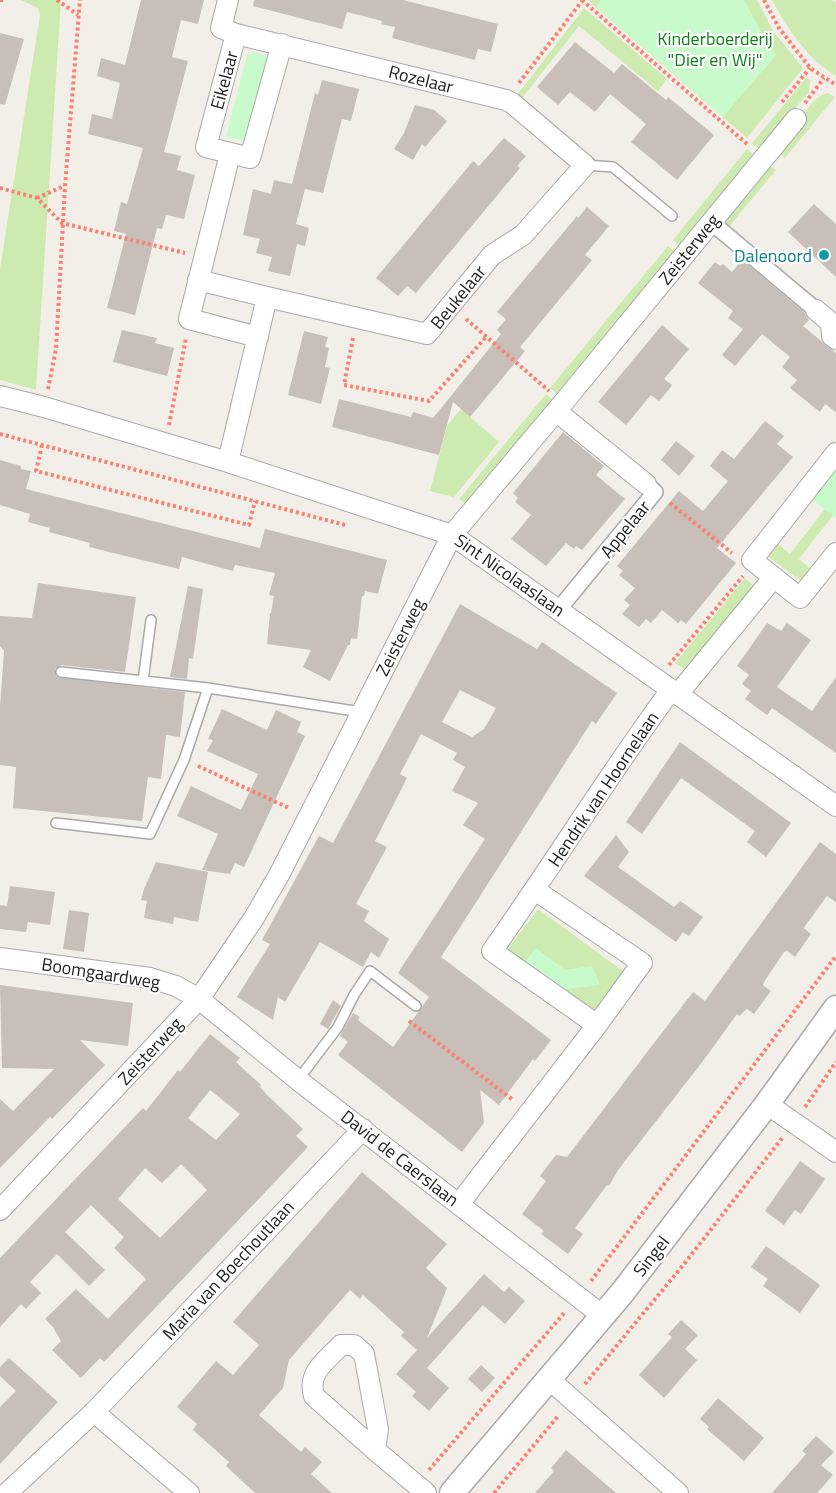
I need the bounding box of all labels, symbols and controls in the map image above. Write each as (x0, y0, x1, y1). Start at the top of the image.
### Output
park label: Kinderboerderij "Dier en Wij" (657, 25, 773, 73)
street label: Eikelaar (203, 48, 245, 112)
street label: Rozelaar (386, 58, 456, 100)
street label: Zeisterweg (652, 208, 726, 290)
place label: Dalenoord (734, 242, 812, 269)
marker: Dalenoord (817, 248, 831, 262)
street label: Beukelaar (424, 259, 492, 335)
street label: Appelaar (593, 494, 657, 564)
street label: Sint Nicolaaslaan (449, 527, 571, 623)
street label: Zeisterweg (369, 593, 431, 681)
street label: Hendrik van Hoornelaan (541, 706, 665, 872)
street label: Boomgaardweg (40, 950, 162, 996)
street label: Zeisterweg (111, 1011, 189, 1091)
street label: David de Caerslaan (335, 1103, 465, 1213)
street label: Maria van Boechoutlaan (156, 1194, 300, 1346)
street label: Singel (626, 1230, 676, 1282)

